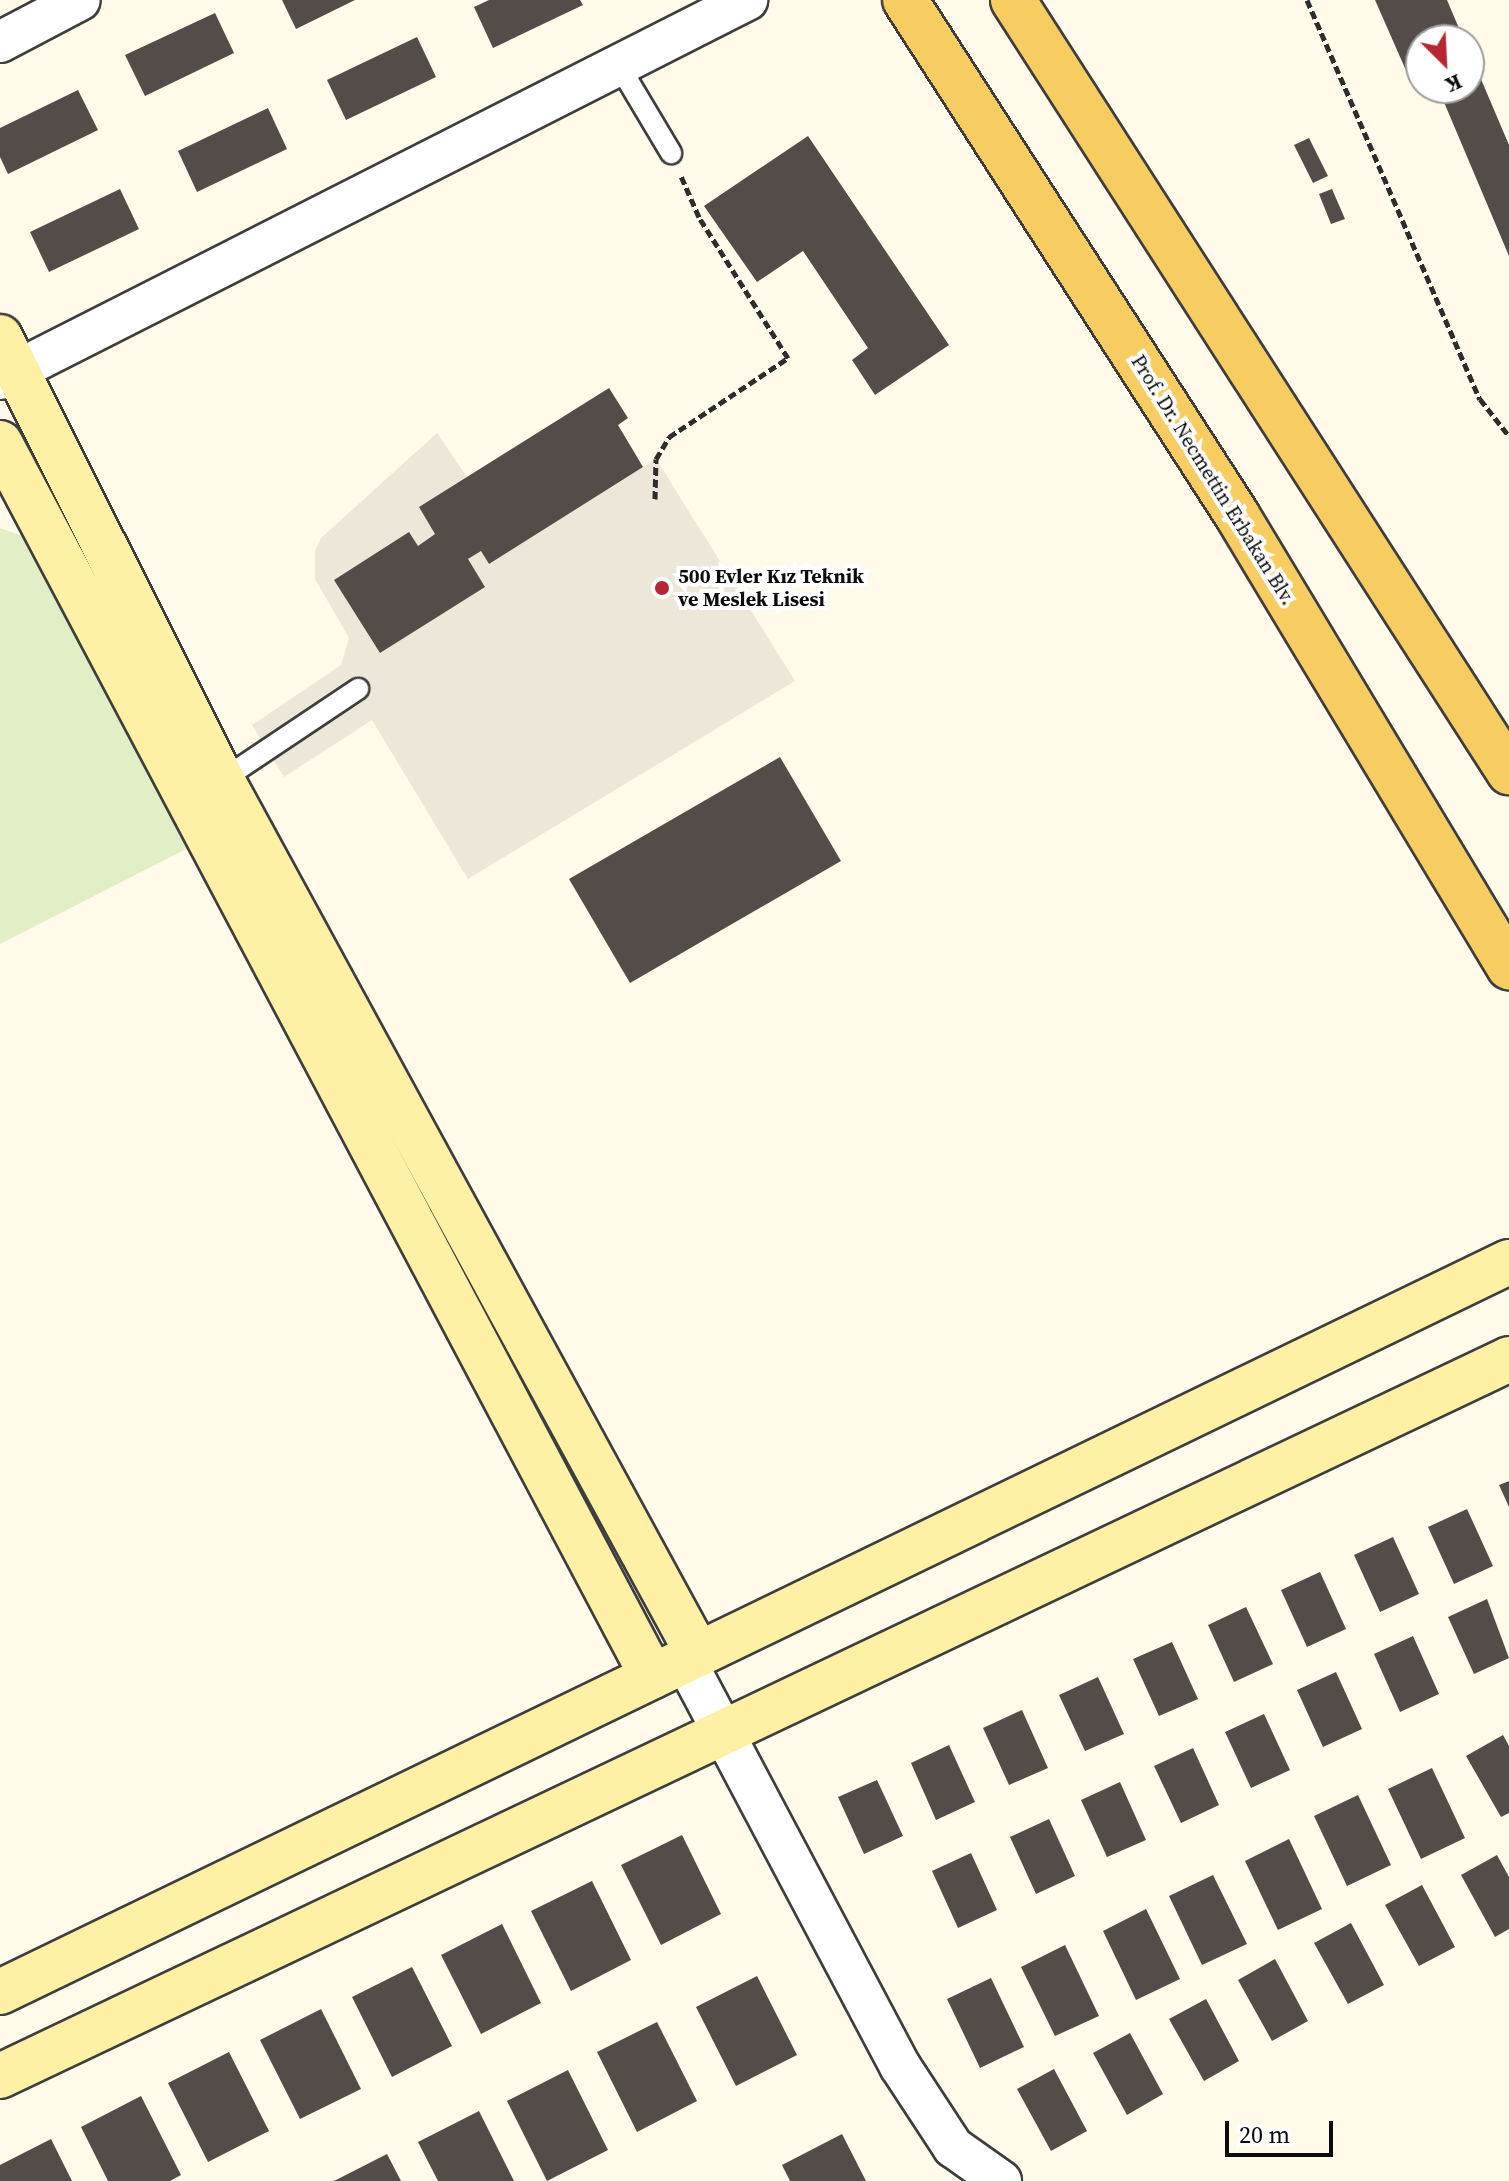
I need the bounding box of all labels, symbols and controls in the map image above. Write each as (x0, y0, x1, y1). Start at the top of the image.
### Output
north arrow (1405, 24, 1485, 104)
text: K (1441, 67, 1467, 101)
street label: Prof. Dr. Necmettin Erbakan Blv. (1126, 351, 1300, 609)
place label: 500 Evler Kız Teknik ve Meslek Lisesi (678, 564, 864, 611)
marker: 500 Evler Kız Teknik ve Meslek Lisesi (653, 579, 671, 597)
scale bar (1229, 2105, 1337, 2155)
text: 20 m (1239, 2118, 1290, 2151)

